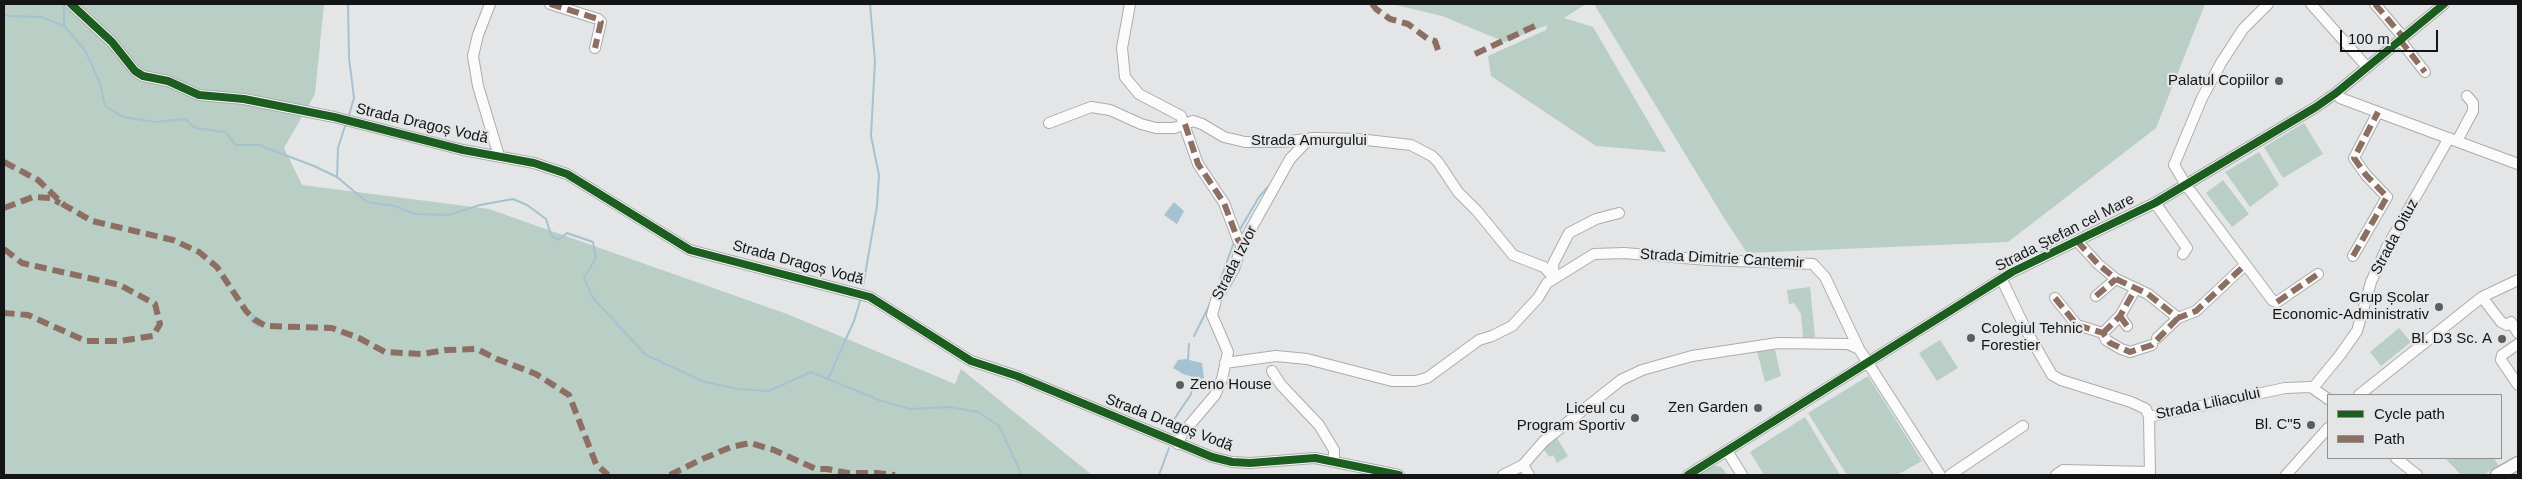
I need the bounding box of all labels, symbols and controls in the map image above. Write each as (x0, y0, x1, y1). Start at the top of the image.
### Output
scale bar (2342, 20, 2440, 52)
text: 100 m (2348, 30, 2390, 47)
place label: Palatul Copiilor (2168, 72, 2269, 90)
marker: Palatul Copiilor (2273, 75, 2285, 87)
street label: Strada Dragoș Vodă (354, 100, 490, 148)
street label: Strada Amurgului (1251, 132, 1367, 150)
street label: Strada Ștefan cel Mare (1993, 190, 2137, 276)
street label: Strada Oituz (2367, 196, 2423, 278)
street label: Strada Izvor (1209, 223, 1261, 303)
street label: Strada Dragoș Vodă (730, 237, 866, 289)
street label: Strada Dimitrie Cantemir (1640, 246, 1804, 272)
place label: Grup Școlar Economic-Administrativ (2272, 289, 2429, 324)
marker: Grup Școlar Economic-Administrativ (2433, 301, 2445, 313)
place label: Colegiul Tehnic Forestier (1981, 320, 2083, 355)
place label: Bl. D3 Sc. A (2411, 330, 2492, 348)
marker: Colegiul Tehnic Forestier (1965, 332, 1977, 344)
marker: Bl. D3 Sc. A (2496, 333, 2508, 345)
place label: Zeno House (1190, 376, 1272, 394)
marker: Zeno House (1174, 379, 1186, 391)
street label: Strada Liliacului (2154, 384, 2262, 424)
street label: Strada Dragoș Vodă (1103, 390, 1235, 456)
legend (2327, 394, 2502, 459)
place label: Zen Garden (1668, 399, 1748, 417)
place label: Liceul cu Program Sportiv (1517, 400, 1625, 435)
marker: Zen Garden (1752, 402, 1764, 414)
text: Cycle path (2374, 405, 2445, 422)
marker: Liceul cu Program Sportiv (1629, 412, 1641, 424)
place label: Bl. C"5 (2255, 416, 2301, 434)
marker: Bl. C"5 (2305, 419, 2317, 431)
text: Path (2374, 430, 2405, 447)

